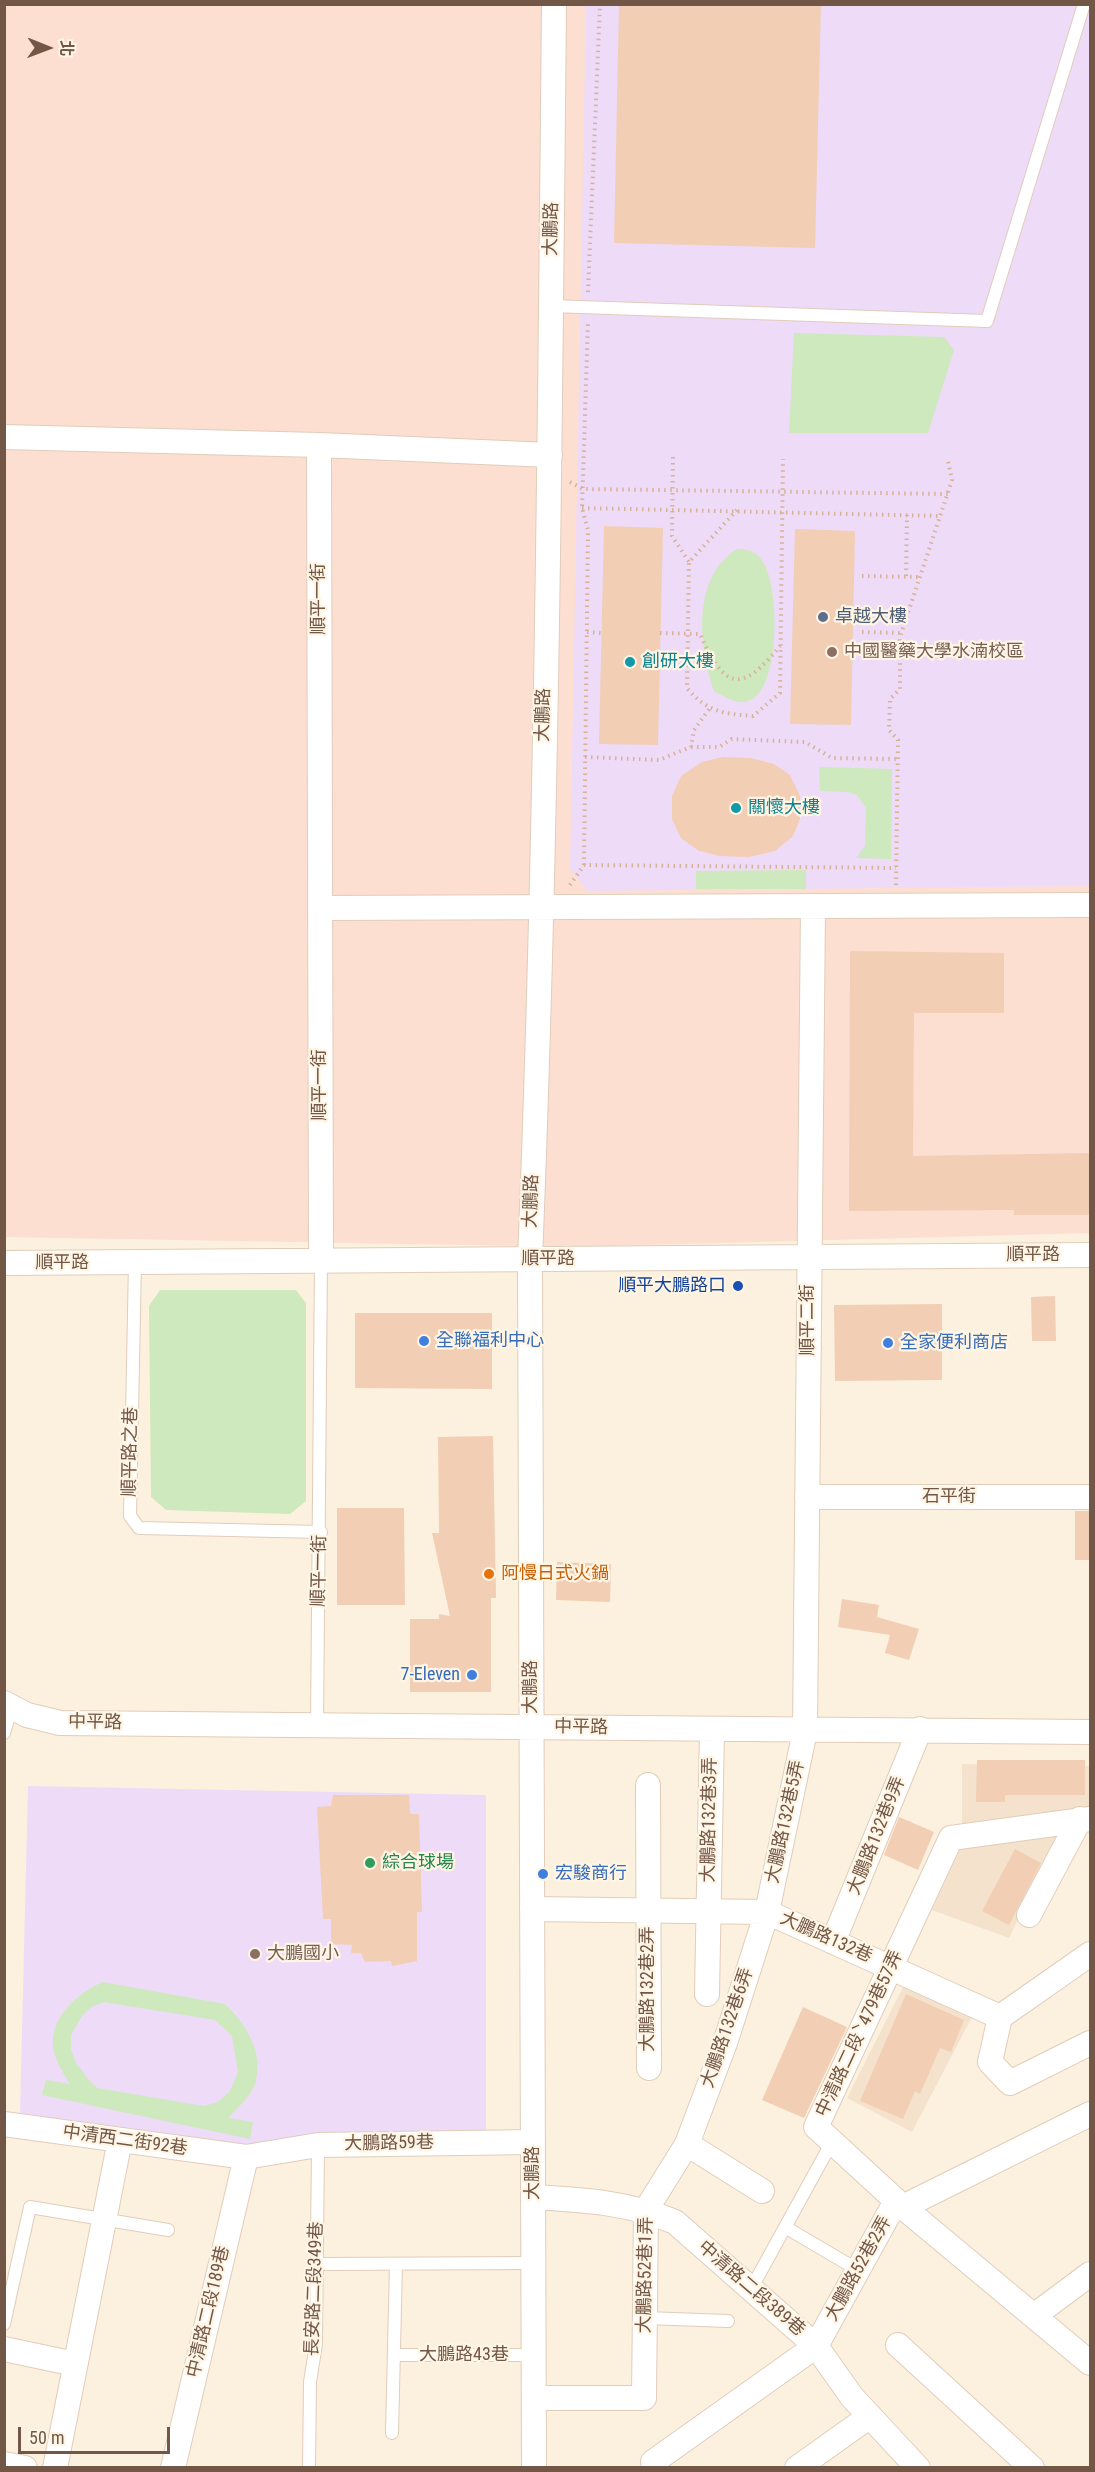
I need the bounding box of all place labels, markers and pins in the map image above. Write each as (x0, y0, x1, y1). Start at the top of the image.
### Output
place label: 卓越大樓 (835, 606, 907, 628)
marker: 卓越大樓 (816, 610, 830, 624)
place label: 中國醫藥大學水湳校區 (844, 641, 1024, 663)
marker: 中國醫藥大學水湳校區 (825, 645, 839, 659)
place label: 創研大樓 (642, 651, 714, 673)
marker: 創研大樓 (623, 655, 637, 669)
place label: 關懷大樓 (748, 797, 820, 819)
marker: 關懷大樓 (729, 801, 743, 815)
place label: 順平大鵬路口 (618, 1275, 726, 1297)
marker: 順平大鵬路口 (731, 1279, 745, 1293)
place label: 全聯福利中心 (436, 1330, 544, 1352)
place label: 全家便利商店 (900, 1332, 1008, 1354)
marker: 全聯福利中心 (417, 1334, 431, 1348)
marker: 全家便利商店 (881, 1336, 895, 1350)
place label: 阿慢日式火鍋 (501, 1563, 609, 1585)
marker: 阿慢日式火鍋 (482, 1567, 496, 1581)
place label: 7-Eleven (401, 1664, 460, 1686)
marker: 7-Eleven (465, 1668, 479, 1682)
place label: 綜合球場 (382, 1852, 454, 1874)
marker: 綜合球場 (363, 1856, 377, 1870)
place label: 宏駿商行 (555, 1863, 627, 1885)
marker: 宏駿商行 (536, 1867, 550, 1881)
place label: 大鵬國小 (267, 1943, 339, 1965)
marker: 大鵬國小 (248, 1947, 262, 1961)

